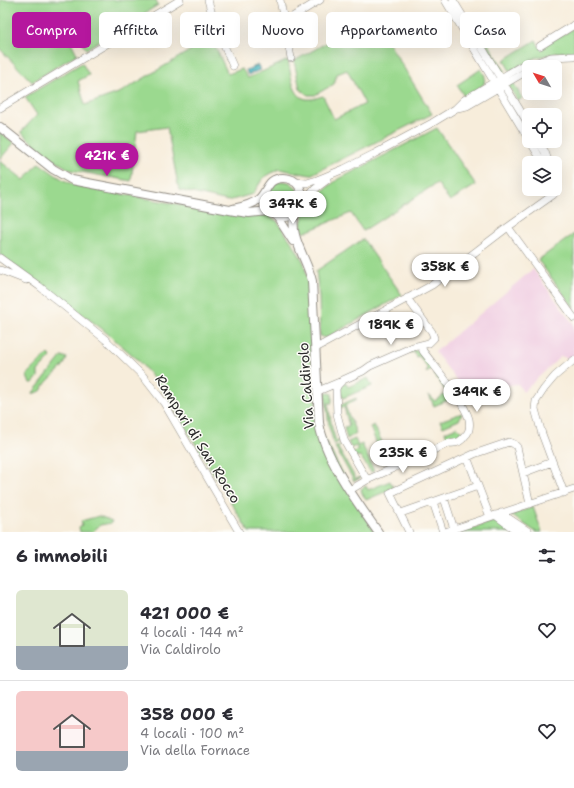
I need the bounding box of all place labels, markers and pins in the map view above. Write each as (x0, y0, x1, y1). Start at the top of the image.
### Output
pin: 421K € (74, 143, 140, 177)
pin: 347K € (260, 191, 326, 225)
pin: 358K € (412, 254, 478, 288)
pin: 189K € (358, 312, 424, 346)
pin: 349K € (444, 379, 510, 413)
pin: 235K € (370, 440, 436, 474)

